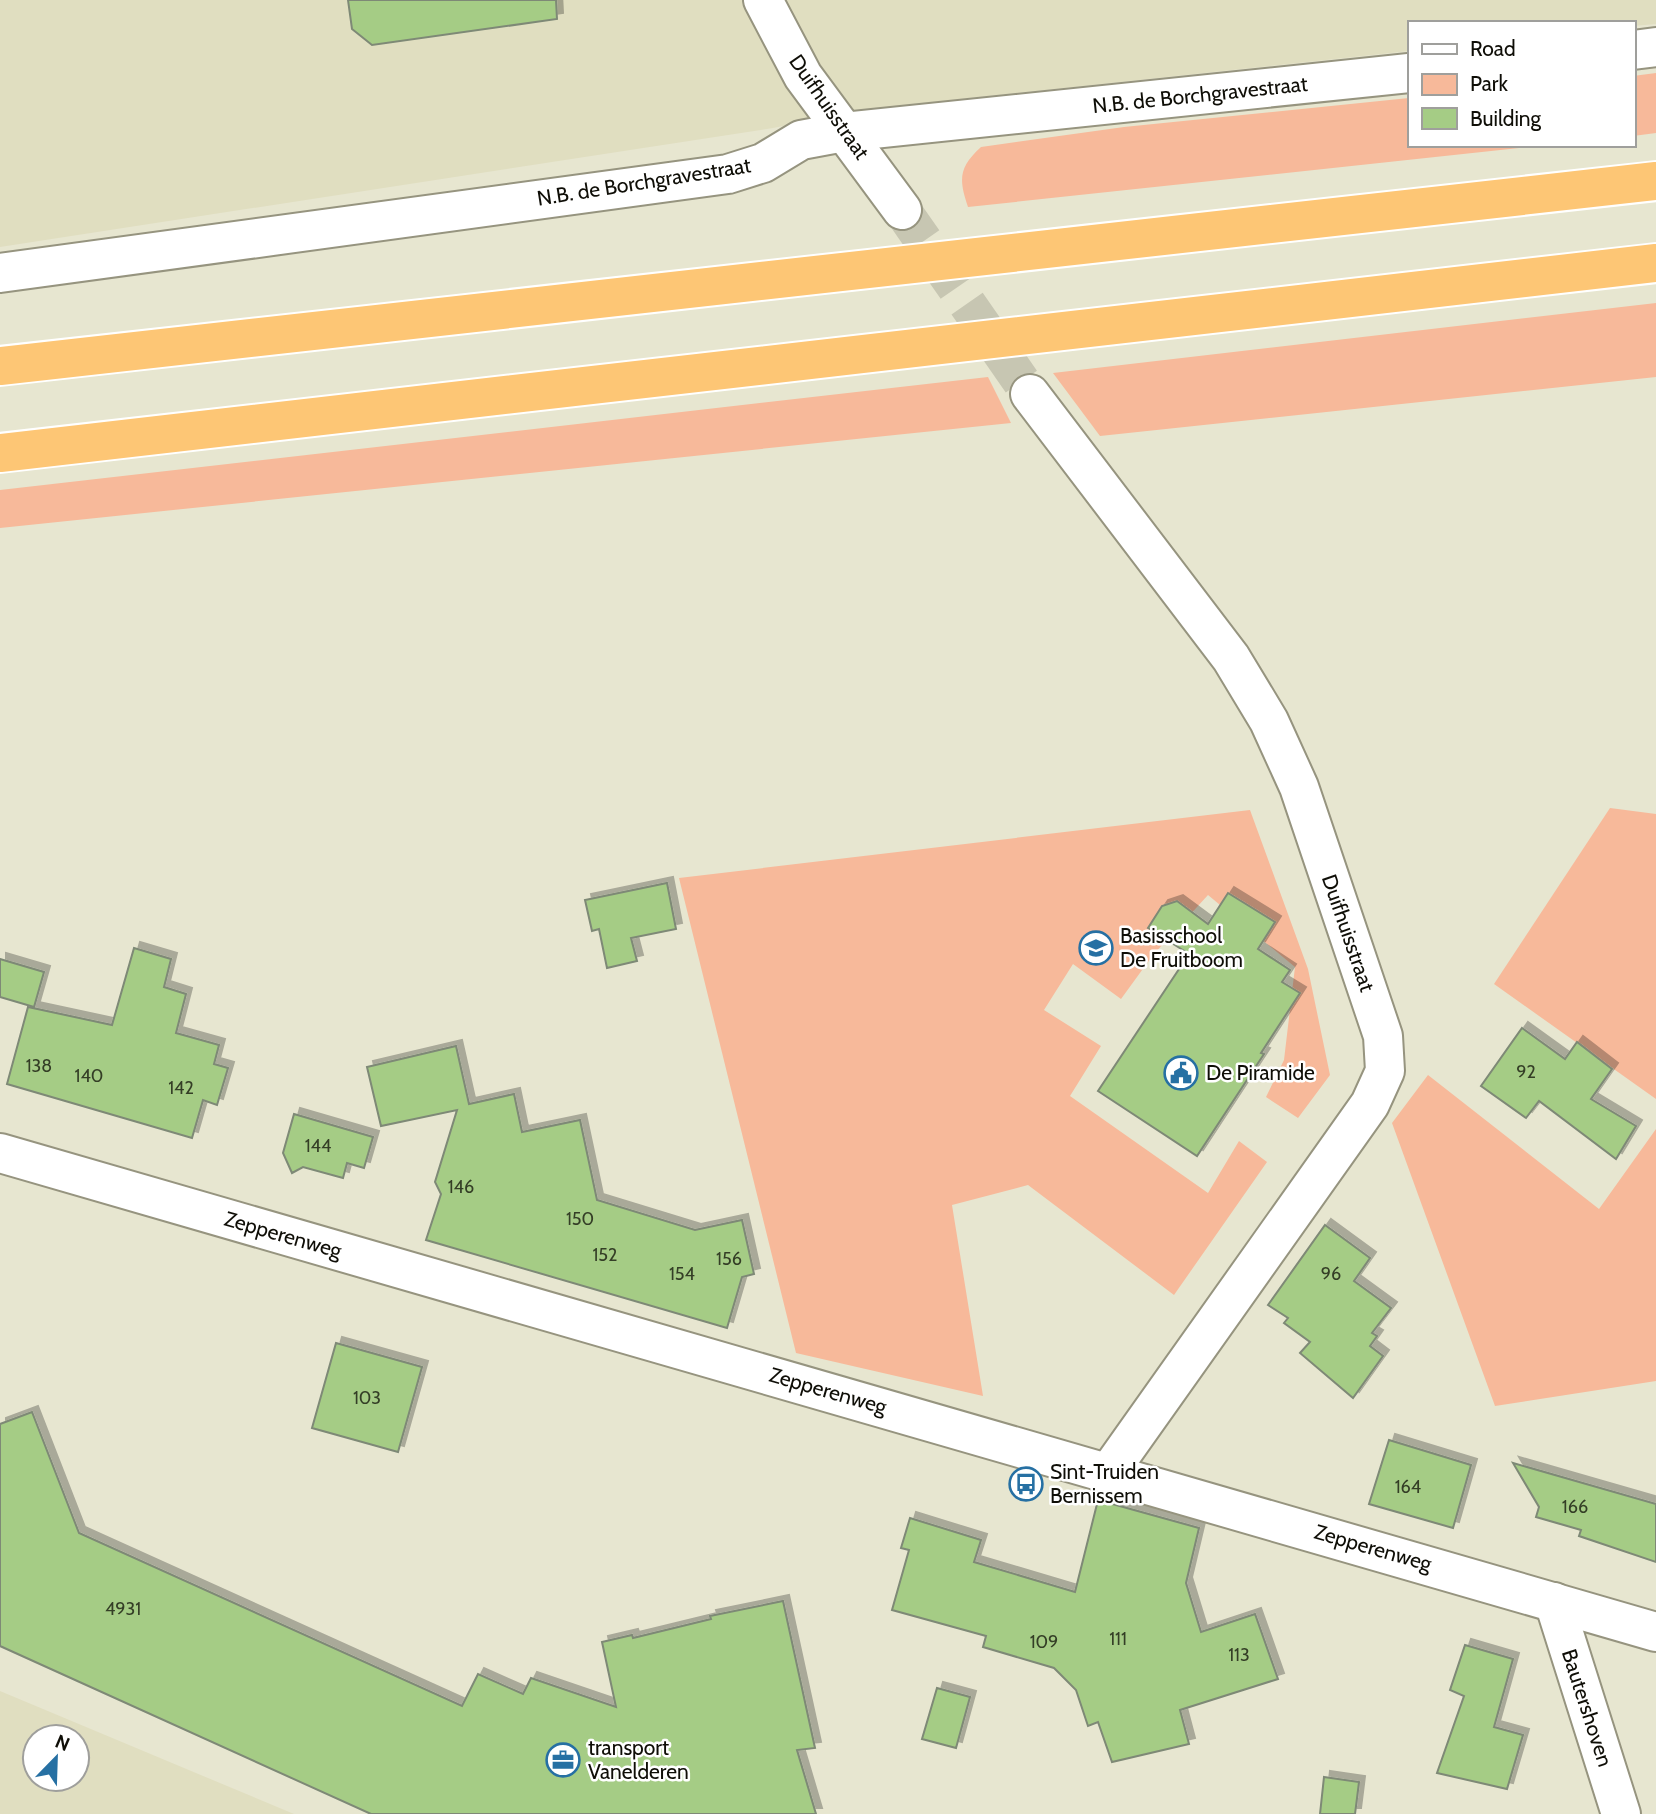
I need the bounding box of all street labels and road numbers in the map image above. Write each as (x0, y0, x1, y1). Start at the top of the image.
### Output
street label: Duifhuisstraat (784, 49, 875, 164)
street label: N.B. de Borchgravestraat (1091, 71, 1309, 118)
street label: N.B. de Borchgravestraat (535, 152, 753, 211)
street label: Duifhuisstraat (1317, 871, 1380, 995)
street label: Zepperenweg (222, 1206, 345, 1263)
street label: Zepperenweg (767, 1362, 890, 1419)
street label: Zepperenweg (1312, 1519, 1435, 1576)
street label: Bautershoven (1557, 1646, 1618, 1770)

